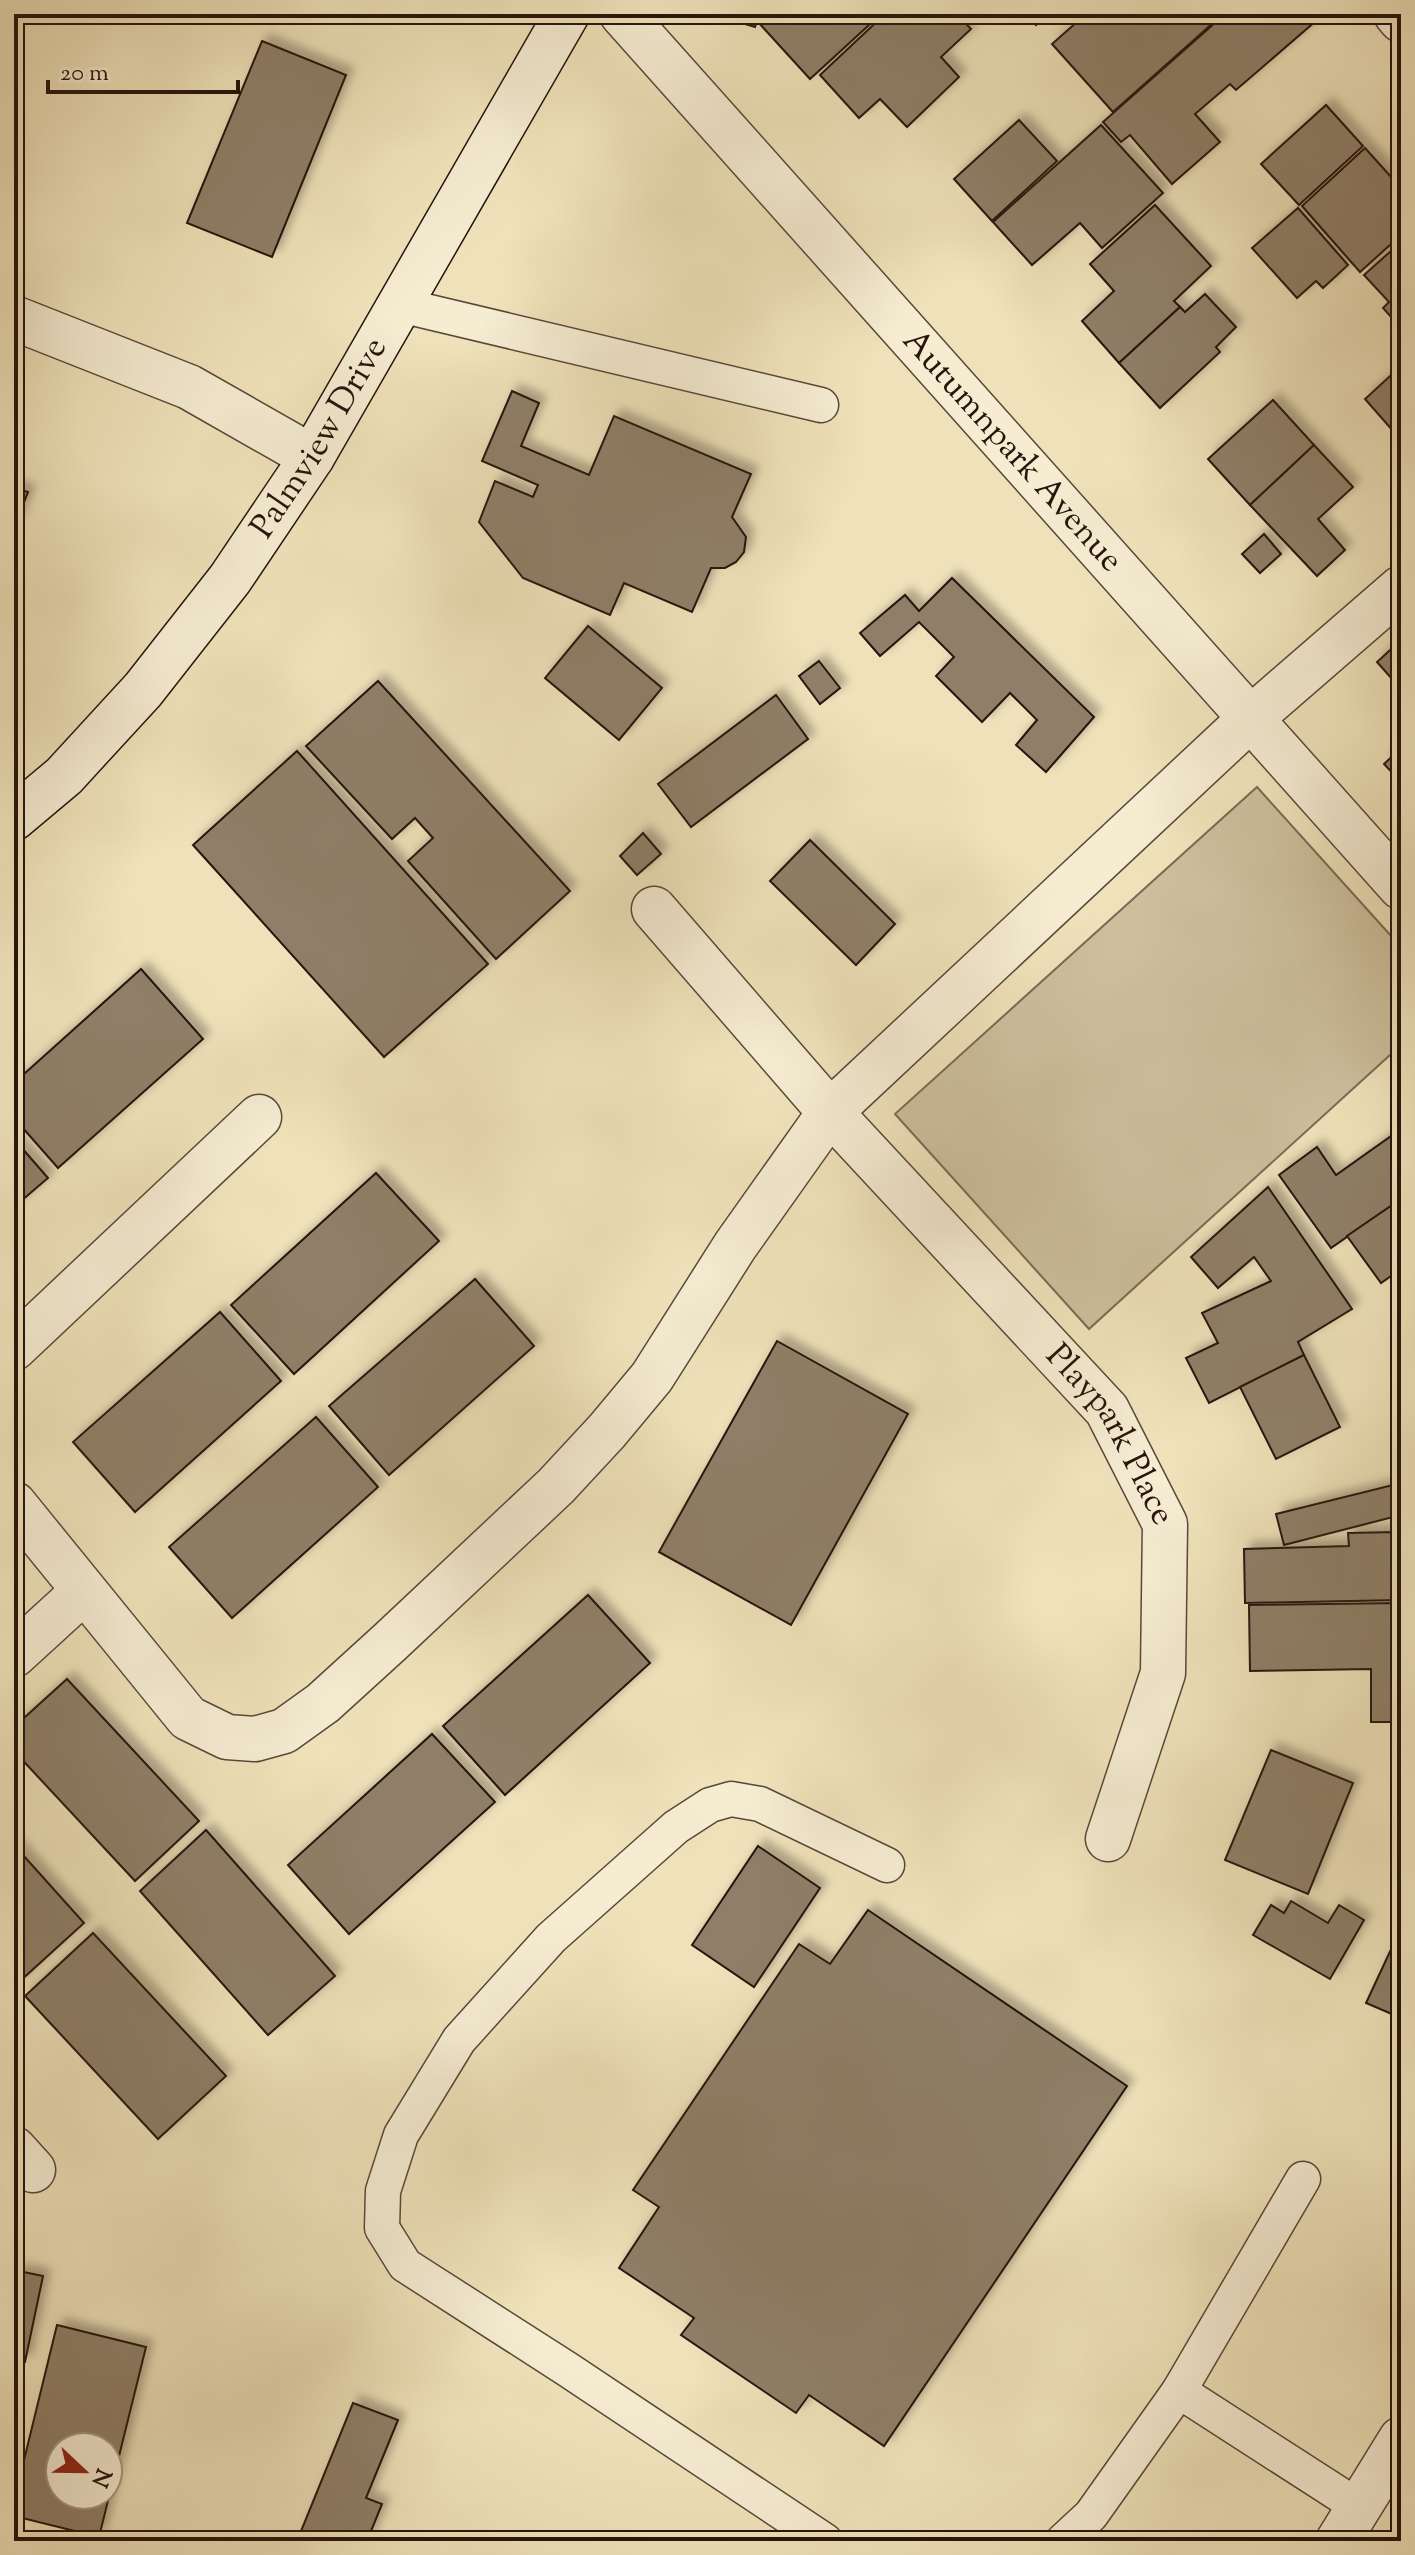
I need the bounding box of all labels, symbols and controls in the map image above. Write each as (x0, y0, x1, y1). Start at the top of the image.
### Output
scale bar (48, 44, 238, 94)
text: 20 m (60, 57, 109, 91)
street label: Autumnpark Avenue (890, 319, 1134, 584)
street label: Palmview Drive (239, 329, 400, 549)
street label: Playpark Place (1033, 1333, 1186, 1534)
north arrow (44, 2431, 124, 2511)
text: N (81, 2463, 118, 2492)

